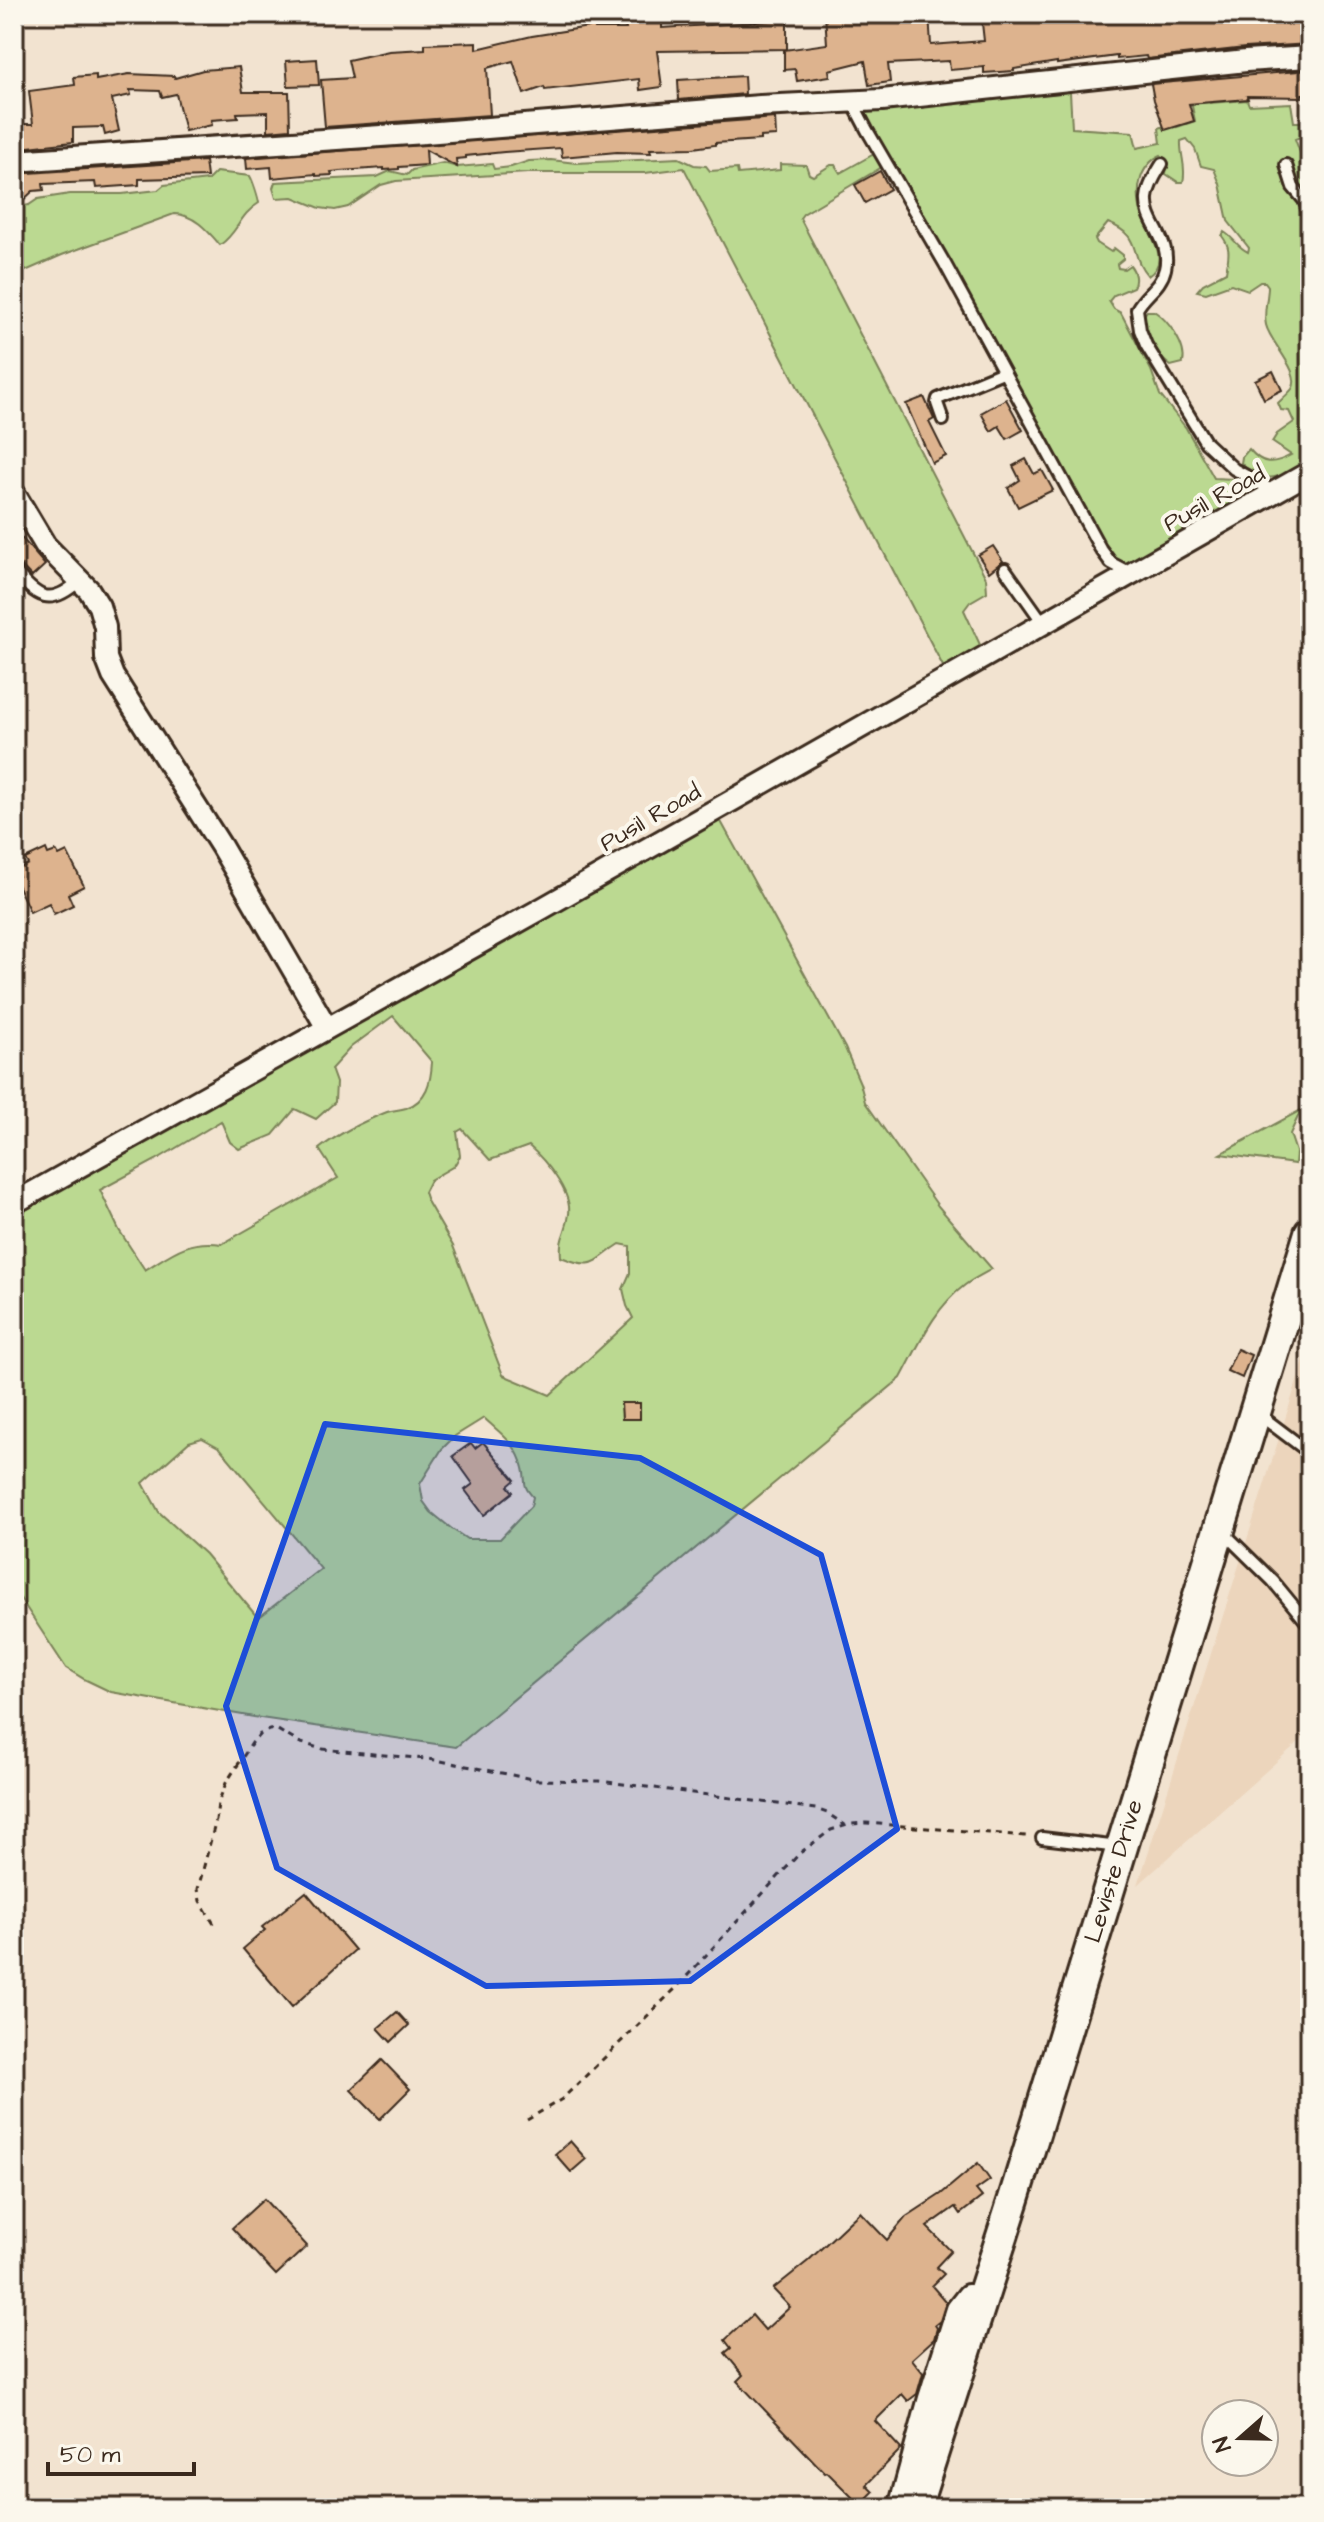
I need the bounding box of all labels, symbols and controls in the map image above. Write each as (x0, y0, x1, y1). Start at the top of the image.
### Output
street label: Pusil Road (1157, 457, 1272, 541)
street label: Pusil Road (594, 775, 707, 861)
street label: Leviste Drive (1076, 1796, 1152, 1947)
north arrow (1200, 2398, 1280, 2478)
scale bar (48, 2426, 194, 2476)
text: N (1206, 2432, 1240, 2456)
text: 50 m (60, 2438, 121, 2472)

